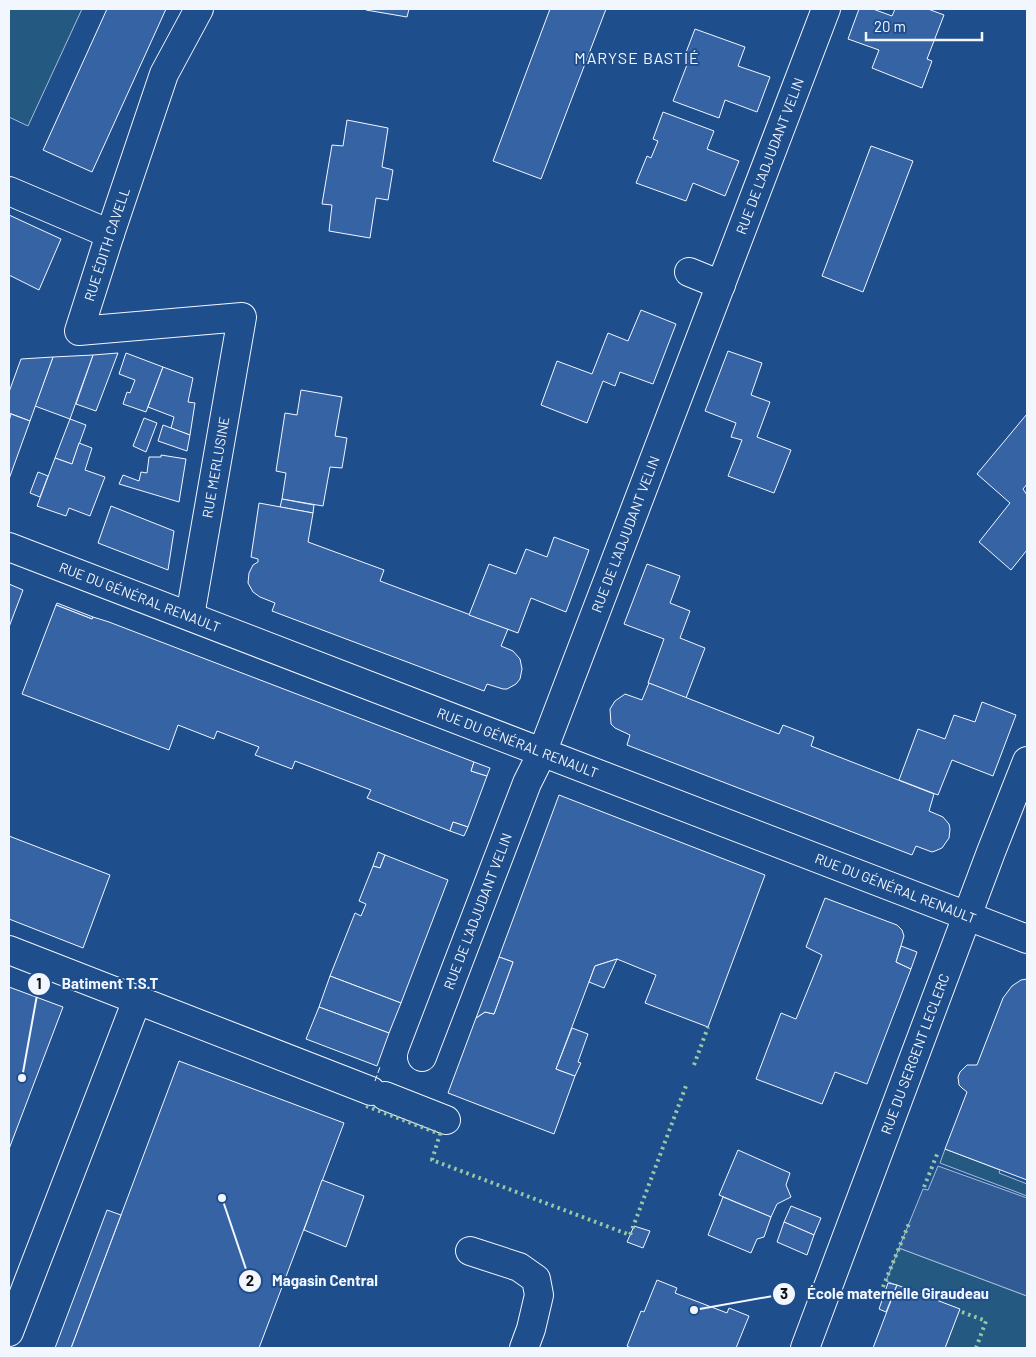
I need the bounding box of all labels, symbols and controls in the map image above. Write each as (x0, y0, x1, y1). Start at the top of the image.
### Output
scale bar (866, 10, 982, 42)
text: 20 m (874, 17, 906, 35)
district label: MARYSE BASTIÉ (574, 48, 700, 67)
street label: RUE DE L'ADJUDANT VELIN (732, 75, 807, 237)
street label: RUE ÉDITH CAVELL (80, 185, 133, 303)
street label: RUE MERLUSINE (198, 415, 233, 519)
street label: RUE DE L'ADJUDANT VELIN (587, 453, 663, 615)
street label: RUE DU GÉNÉRAL RENAULT (57, 558, 223, 636)
street label: RUE DU GÉNÉRAL RENAULT (435, 704, 601, 781)
street label: RUE DE L'ADJUDANT VELIN (440, 830, 515, 992)
street label: RUE DU GÉNÉRAL RENAULT (813, 849, 979, 927)
callout: Batiment T.S.T (27, 969, 168, 999)
street label: RUE DU SERGENT LECLERC (877, 971, 953, 1137)
text: 1 (36, 974, 42, 992)
text: Batiment T.S.T (62, 974, 158, 992)
callout: Magasin Central (237, 1266, 388, 1296)
text: 2 (246, 1271, 254, 1289)
text: Magasin Central (272, 1271, 378, 1289)
callout: École maternelle Giraudeau (772, 1279, 999, 1309)
text: 3 (780, 1284, 788, 1302)
text: École maternelle Giraudeau (807, 1284, 989, 1302)

